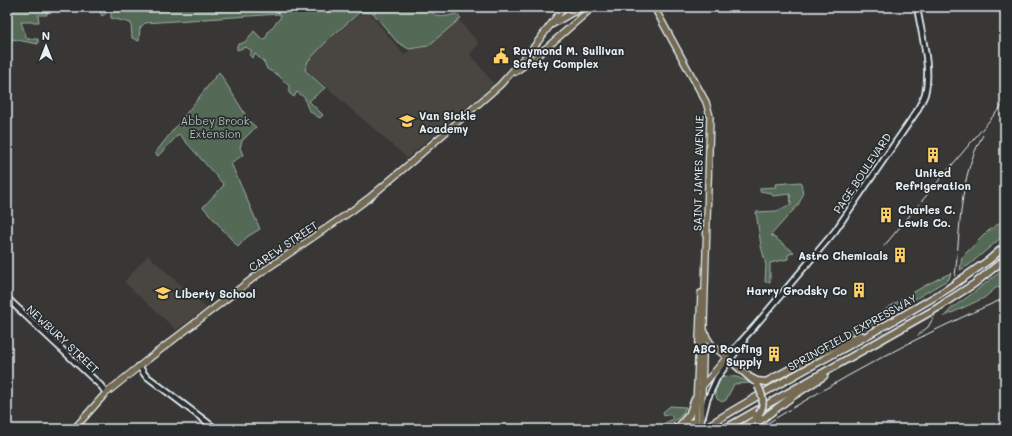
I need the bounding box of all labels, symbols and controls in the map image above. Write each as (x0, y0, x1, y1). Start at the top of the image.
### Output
north arrow (26, 26, 66, 66)
text: N (42, 28, 50, 43)
place label: Raymond M. Sullivan Safety Complex (513, 43, 624, 71)
public building icon: Raymond M. Sullivan Safety Complex (492, 47, 510, 65)
place label: Van Sickle Academy (419, 108, 476, 136)
school or university icon: Van Sickle Academy (398, 112, 416, 130)
park label: Abbey Brook Extension (181, 113, 250, 141)
street label: SAINT JAMES AVENUE (689, 115, 707, 231)
street label: PAGE BOULEVARD (829, 130, 895, 216)
building icon: United Refrigeration (924, 146, 942, 164)
place label: United Refrigeration (895, 165, 971, 193)
place label: Charles C. Lewis Co. (898, 202, 956, 230)
building icon: Charles C. Lewis Co. (877, 206, 895, 224)
street label: CAREW STREET (246, 217, 320, 275)
building icon: Astro Chemicals (891, 246, 909, 264)
place label: Astro Chemicals (798, 248, 888, 263)
building icon: Harry Grodsky Co (850, 281, 868, 299)
place label: Harry Grodsky Co (746, 283, 847, 298)
school or university icon: Liberty School (154, 284, 172, 302)
place label: Liberty School (175, 286, 255, 301)
street label: SPRINGFIELD EXPRESSWAY (785, 290, 919, 374)
street label: NEWBURY STREET (23, 301, 103, 377)
place label: ABC Roofing Supply (693, 341, 762, 369)
building icon: ABC Roofing Supply (765, 345, 783, 363)

